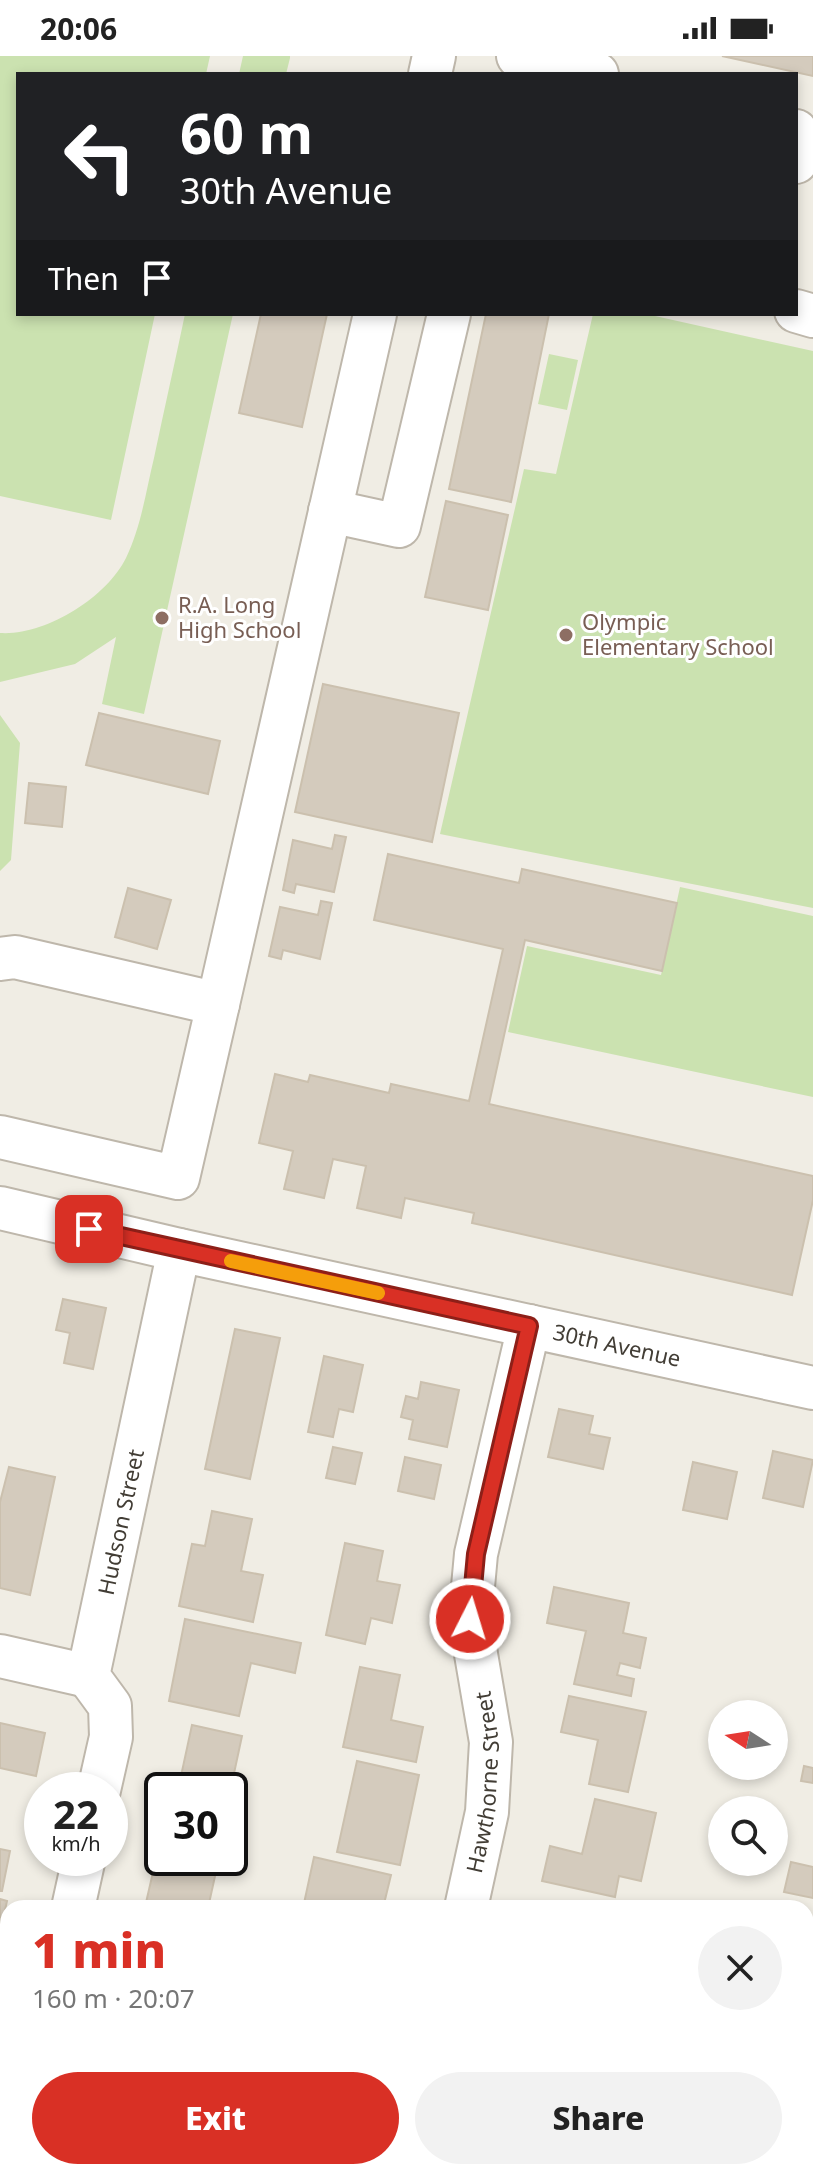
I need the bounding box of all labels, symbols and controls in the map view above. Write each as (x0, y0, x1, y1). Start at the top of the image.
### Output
text: 20:06 (40, 8, 117, 49)
text: 60 m (180, 94, 313, 170)
icon: left (48, 104, 152, 208)
text: 30th Avenue (180, 166, 392, 215)
icon: arrive (135, 256, 179, 300)
text: Then (48, 258, 119, 299)
place label: R.A. Long High School (178, 589, 301, 644)
place label: Olympic Elementary School (582, 606, 774, 661)
marker: R.A. Long High School (153, 609, 171, 627)
marker: Olympic Elementary School (557, 626, 575, 644)
pin (55, 1195, 123, 1263)
icon: arrive (67, 1207, 111, 1251)
street label: 30th Avenue (550, 1316, 684, 1373)
street label: Hudson Street (90, 1446, 150, 1597)
position arrow (428, 1577, 512, 1661)
street label: Hawthorne Street (458, 1689, 505, 1875)
north arrow (708, 1700, 788, 1780)
map controls (708, 1700, 788, 1876)
speed limit sign: 30 (144, 1772, 248, 1876)
text: 22 (53, 1786, 99, 1841)
button: search (708, 1796, 788, 1876)
text: km/h (51, 1830, 101, 1857)
text: 1 min (32, 1917, 166, 1982)
button: close (698, 1926, 782, 2010)
text: 160 m · 20:07 (32, 1980, 195, 2016)
button: Exit (32, 2072, 399, 2164)
button: Share (415, 2072, 782, 2164)

